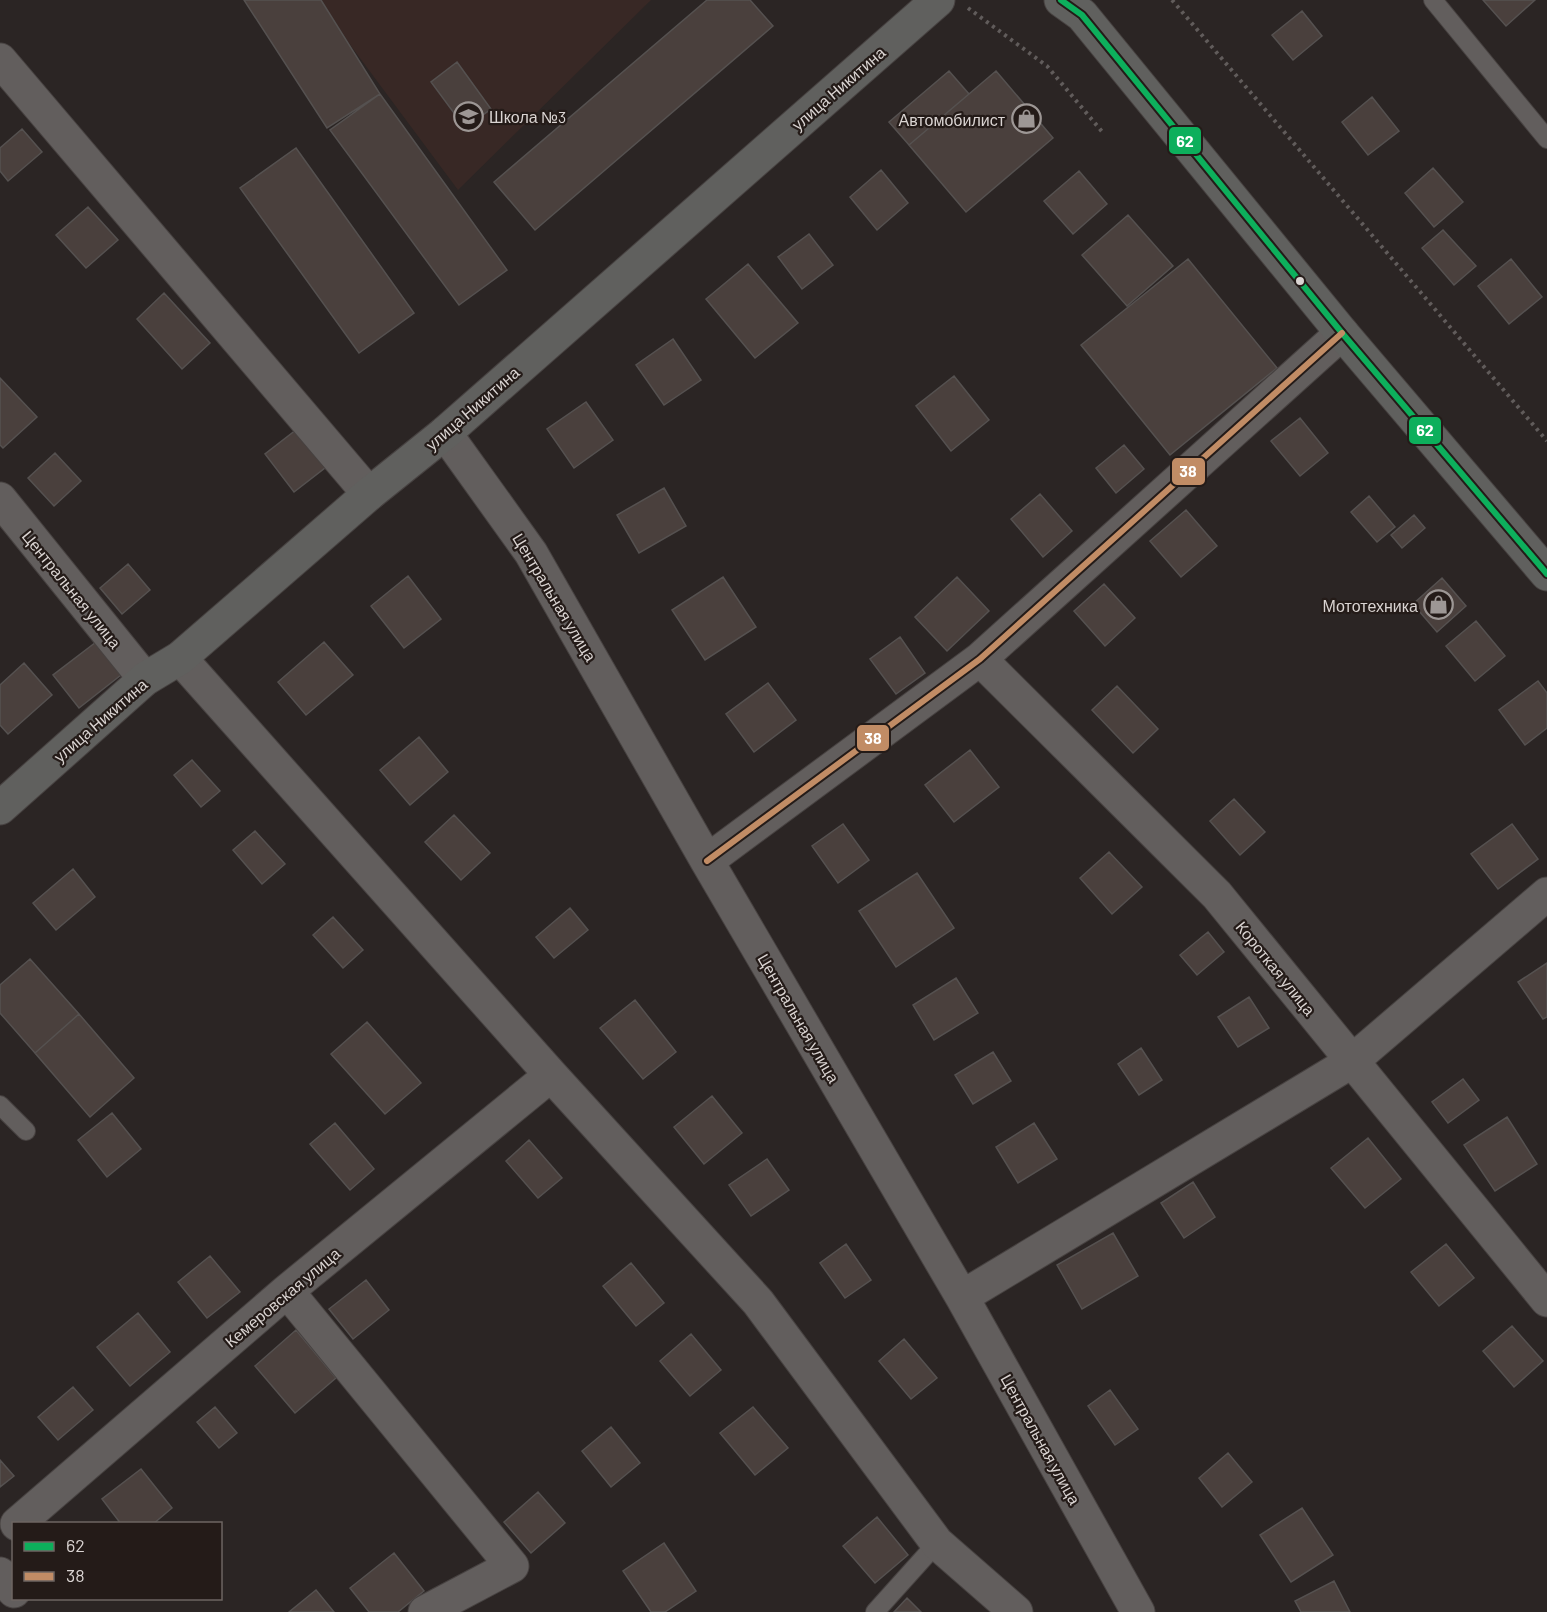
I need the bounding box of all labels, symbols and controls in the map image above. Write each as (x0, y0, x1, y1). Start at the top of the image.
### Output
street label: улица Никитина (787, 42, 889, 134)
school or university icon: Школа №3 (452, 100, 484, 132)
shop icon: Автомобилист (1010, 103, 1042, 135)
place label: Школа №3 (489, 107, 566, 126)
place label: Автомобилист (899, 110, 1006, 129)
line badge: 62 (1168, 126, 1202, 155)
text: 62 (1176, 131, 1194, 150)
unlabelled marker (1294, 275, 1306, 287)
street label: улица Никитина (421, 362, 523, 454)
line badge: 62 (1408, 416, 1442, 445)
text: 62 (1416, 420, 1434, 439)
line badge: 38 (1171, 457, 1206, 486)
text: 38 (1179, 461, 1197, 480)
street label: Центральная улица (19, 526, 125, 652)
street label: Центральная улица (509, 530, 601, 665)
shop icon: Мототехника (1423, 589, 1455, 621)
place label: Мототехника (1323, 596, 1418, 615)
street label: улица Никитина (49, 674, 151, 766)
line badge: 38 (856, 724, 890, 752)
text: 38 (864, 728, 882, 747)
street label: Короткая улица (1232, 917, 1320, 1019)
street label: Центральная улица (754, 950, 844, 1086)
street label: Кемеровская улица (221, 1243, 343, 1351)
street label: Центральная улица (997, 1371, 1085, 1508)
legend (12, 1522, 222, 1600)
text: 62 (66, 1534, 85, 1556)
text: 38 (66, 1564, 85, 1586)

